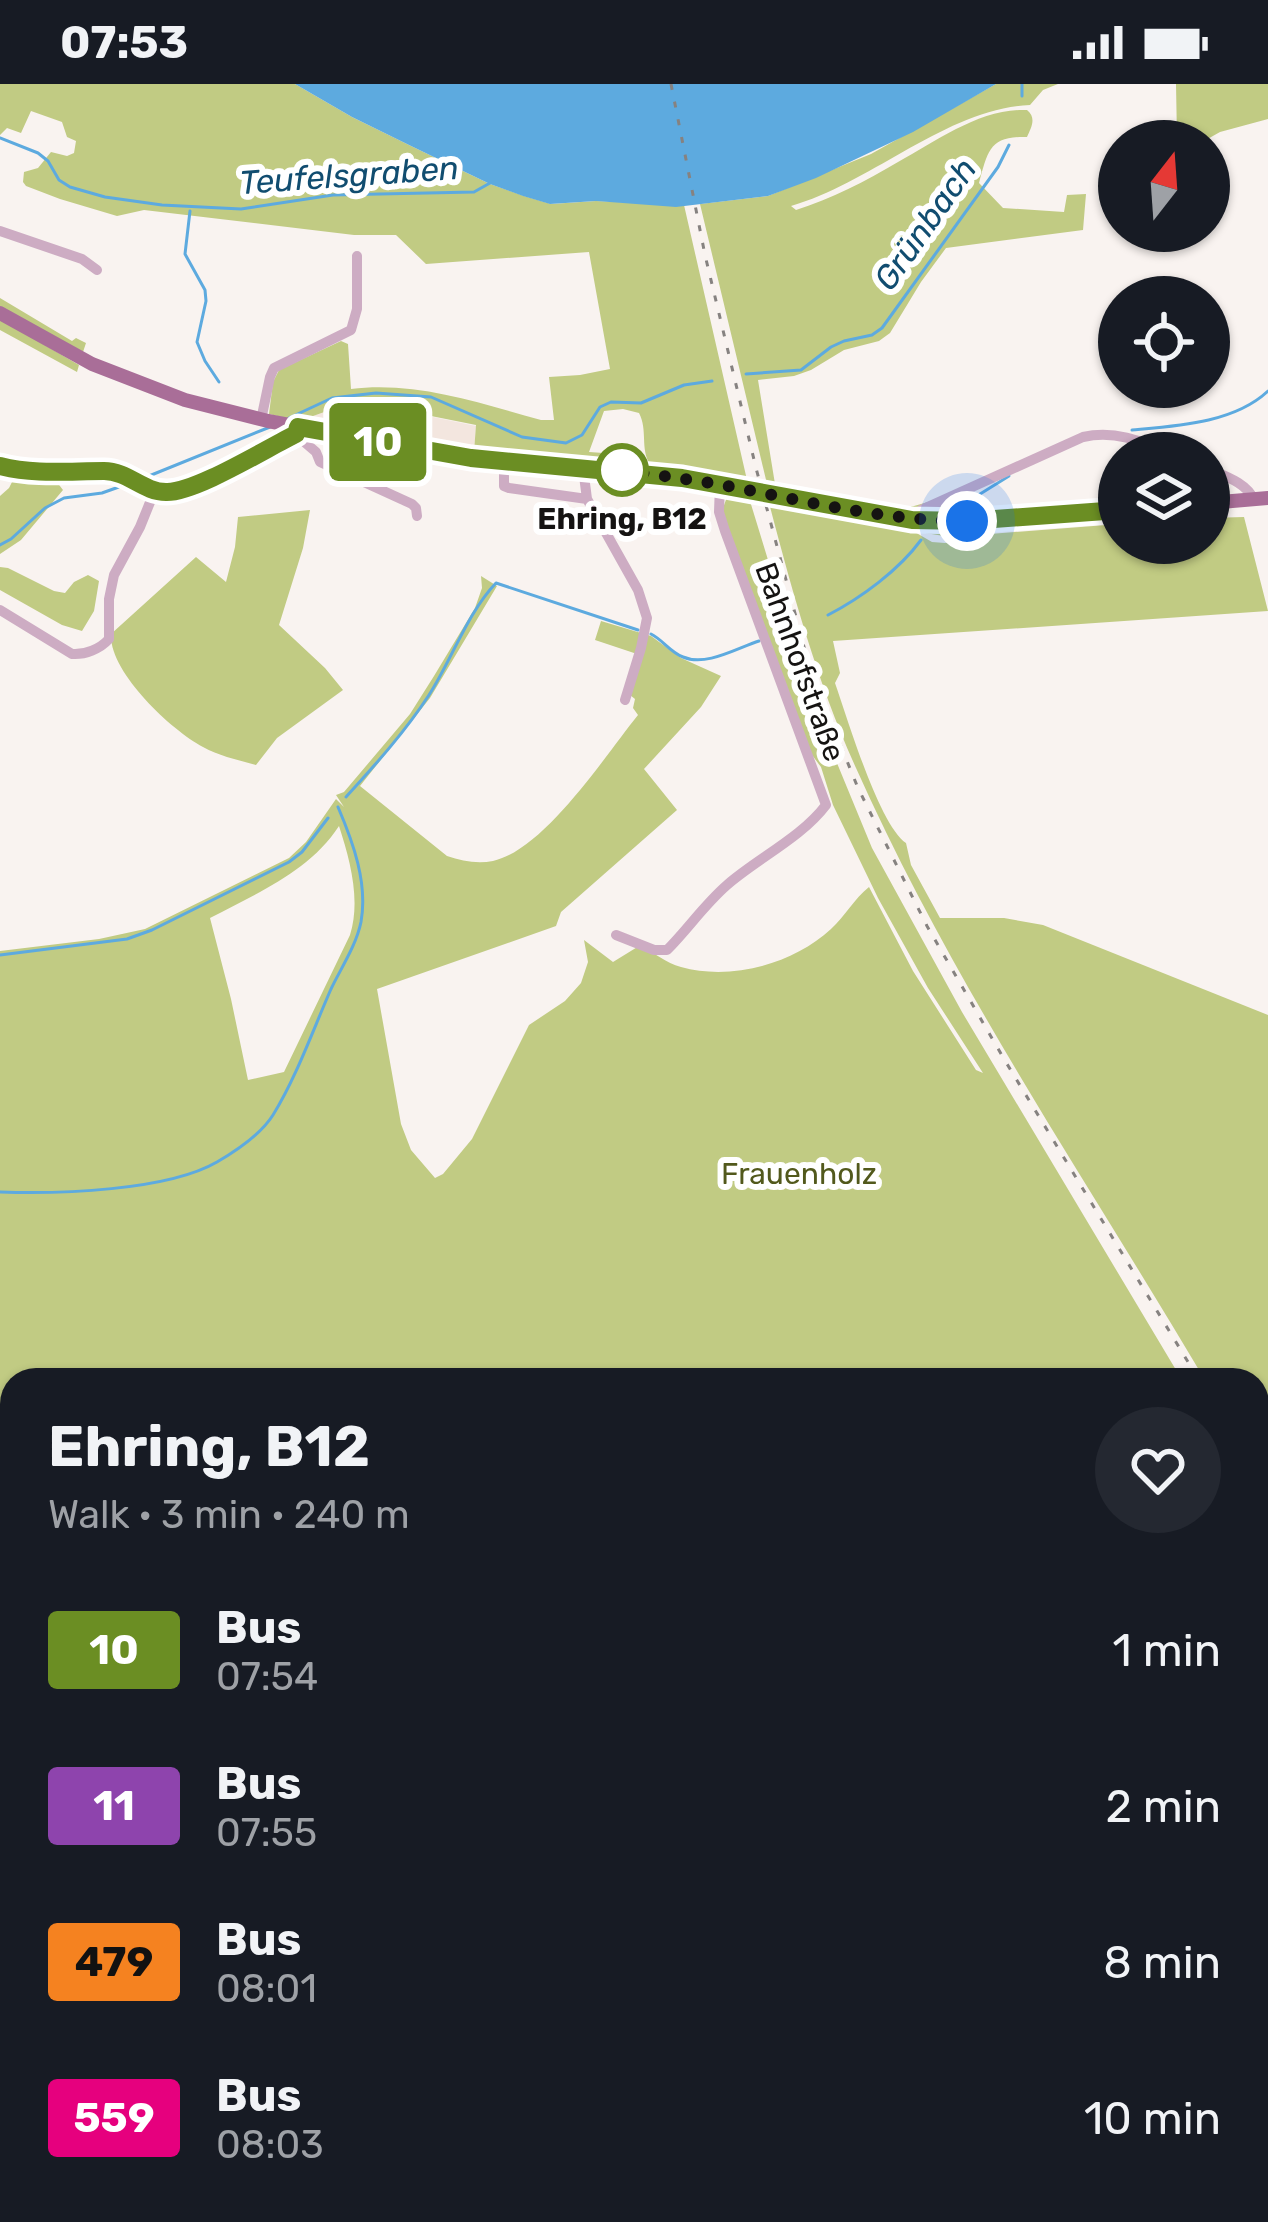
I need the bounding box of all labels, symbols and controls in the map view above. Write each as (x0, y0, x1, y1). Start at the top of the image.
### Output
text: 07:53 (60, 16, 188, 69)
north arrow (1098, 120, 1230, 252)
map controls (1098, 120, 1230, 564)
water label: Teufelsgraben (238, 148, 460, 202)
water label: Grünbach (865, 150, 985, 298)
button: locate (1098, 276, 1230, 408)
line badge: 10 (324, 403, 432, 481)
text: 10 (353, 417, 403, 467)
button: layers (1098, 432, 1230, 564)
marker: Ehring, B12 (597, 445, 647, 495)
your location (937, 491, 997, 551)
place label: Ehring, B12 (537, 501, 707, 537)
street label: Bahnhofstraße (747, 558, 853, 766)
park label: Frauenholz (721, 1156, 877, 1192)
button: heart (1095, 1407, 1221, 1533)
text: Ehring, B12 (48, 1413, 370, 1480)
text: Walk · 3 min · 240 m (48, 1492, 410, 1538)
text: Bus (216, 1601, 301, 1654)
text: 1 min (1113, 1624, 1221, 1677)
text: 10 (89, 1625, 139, 1675)
text: 07:54 (216, 1654, 318, 1700)
text: Bus (216, 1757, 301, 1810)
text: 2 min (1105, 1780, 1221, 1833)
text: 11 (93, 1781, 135, 1831)
text: 07:55 (216, 1810, 317, 1856)
text: Bus (216, 1913, 301, 1966)
text: 8 min (1103, 1936, 1221, 1989)
text: 479 (75, 1937, 153, 1987)
text: 08:01 (216, 1966, 317, 2012)
text: Bus (216, 2069, 301, 2122)
text: 10 min (1084, 2092, 1221, 2145)
text: 559 (73, 2093, 155, 2143)
text: 08:03 (216, 2122, 324, 2168)

